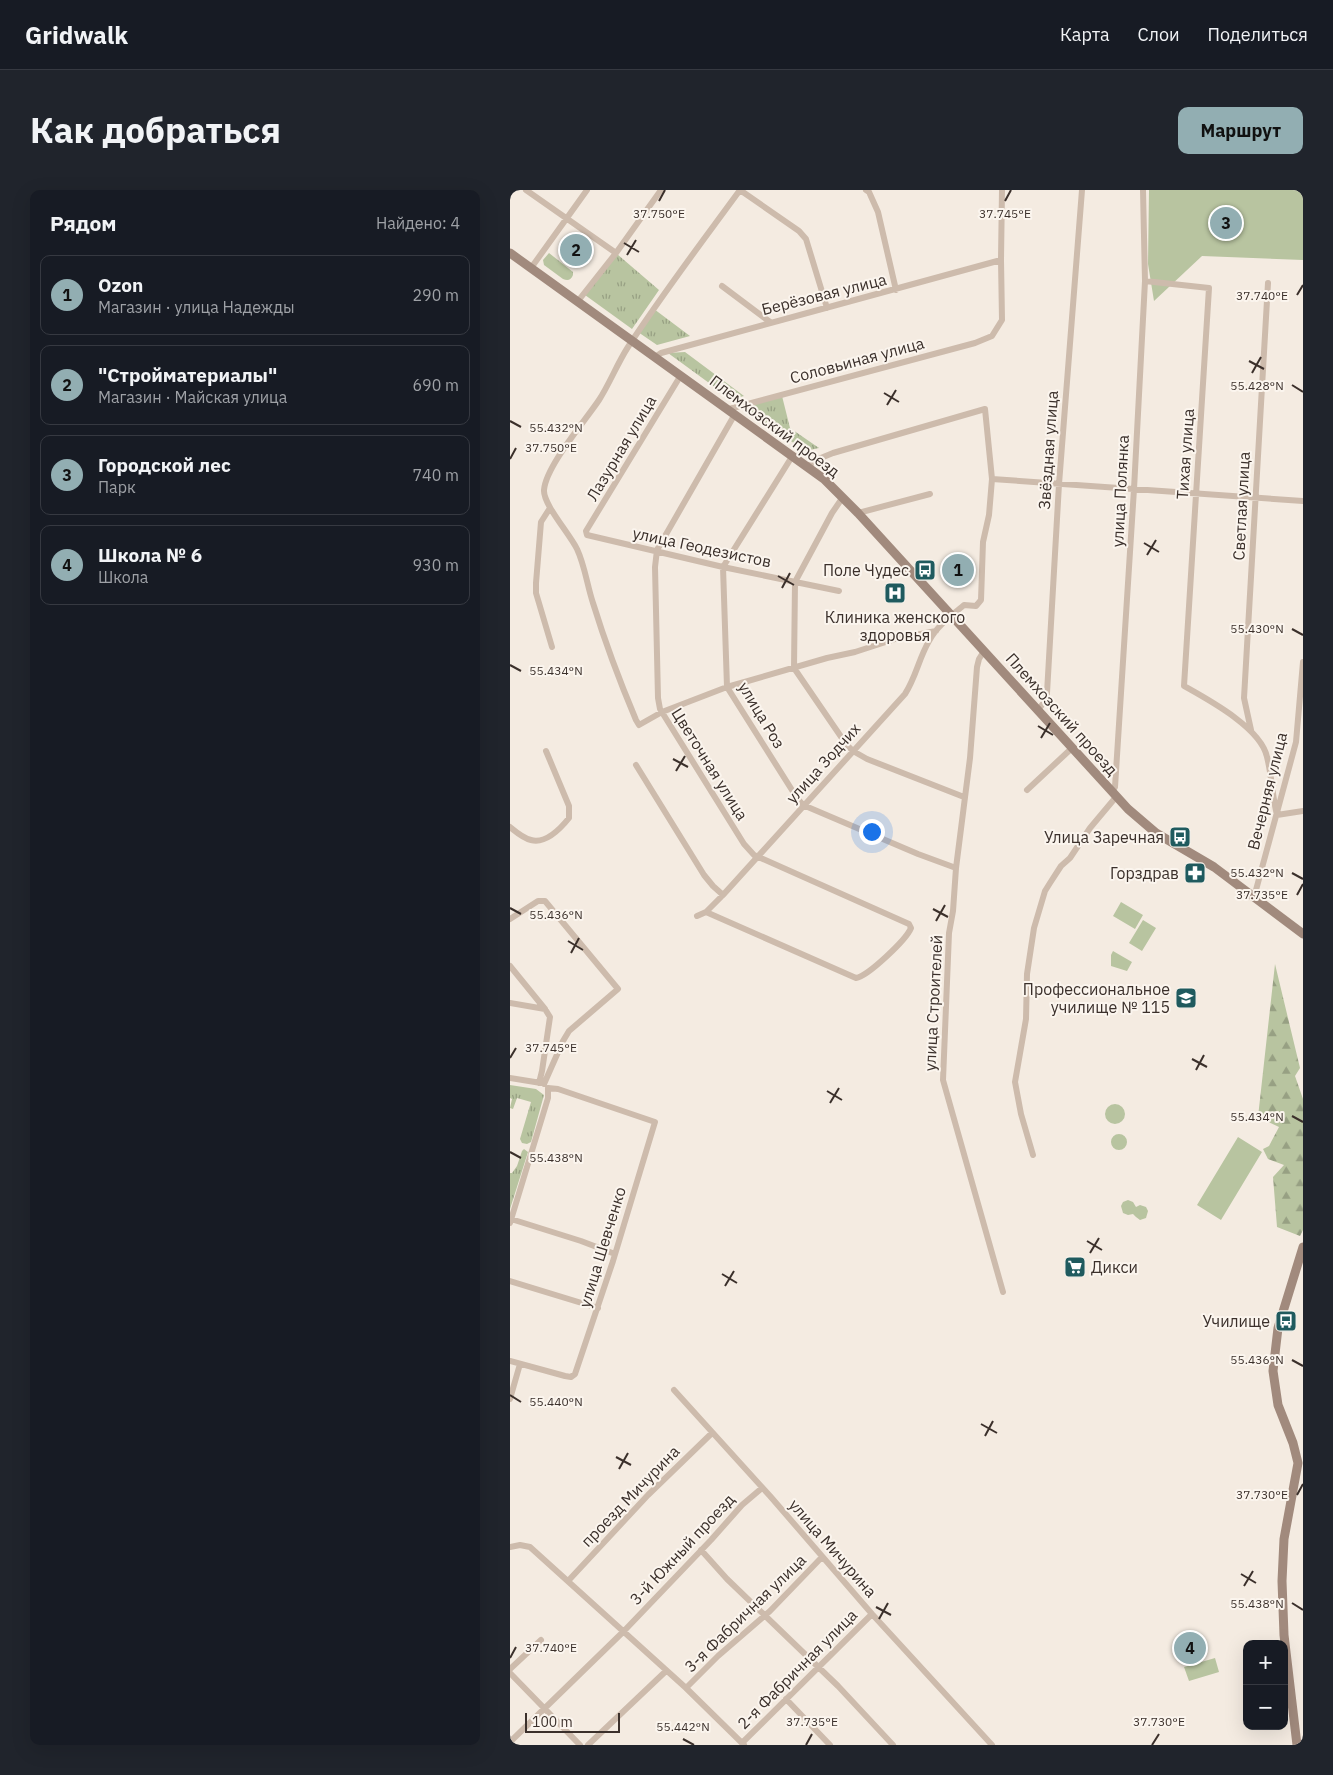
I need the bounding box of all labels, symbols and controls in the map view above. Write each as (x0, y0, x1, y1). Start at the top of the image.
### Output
text: Gridwalk (25, 19, 128, 51)
text: Карта (1060, 23, 1110, 46)
text: Слои (1138, 23, 1180, 46)
text: Поделиться (1208, 23, 1308, 46)
text: Как добраться (30, 107, 281, 153)
button: Маршрут (1178, 107, 1303, 154)
pin: 3 (1210, 204, 1242, 242)
text: 37.750°E (633, 206, 685, 221)
text: 37.745°E (979, 206, 1031, 221)
text: Рядом (50, 209, 117, 237)
text: Найдено: 4 (376, 213, 460, 233)
pin: 2 (560, 231, 592, 269)
street label: Берёзовая улица (759, 269, 889, 319)
text: Ozon (98, 273, 143, 297)
text: 1 (62, 285, 72, 305)
text: 290 m (412, 285, 459, 305)
text: 37.740°E (1236, 288, 1288, 303)
text: Магазин · улица Надежды (98, 297, 295, 317)
street label: Соловьиная улица (788, 332, 927, 388)
text: "Стройматериалы" (98, 363, 277, 387)
street label: Племхозский проезд (706, 370, 844, 482)
text: 2 (62, 375, 72, 395)
text: 690 m (412, 375, 459, 395)
text: 55.428°N (1230, 378, 1284, 393)
text: Магазин · Майская улица (98, 387, 287, 407)
street label: Звёздная улица (1034, 389, 1062, 510)
street label: Лазурная улица (582, 391, 661, 504)
street label: Тихая улица (1172, 407, 1198, 500)
text: 55.432°N (529, 420, 583, 435)
street label: улица Полянка (1107, 434, 1133, 548)
text: 37.750°E (525, 440, 577, 455)
street label: Светлая улица (1228, 451, 1254, 561)
text: Городской лес (98, 453, 231, 477)
text: 3 (62, 465, 72, 485)
text: 740 m (412, 465, 459, 485)
text: Парк (98, 477, 136, 497)
street label: улица Геодезистов (631, 523, 773, 571)
text: Школа № 6 (98, 543, 202, 567)
pin: 1 (942, 551, 974, 589)
text: 4 (62, 555, 72, 575)
text: 930 m (412, 555, 459, 575)
bus stop icon: Поле Чудес (913, 558, 937, 582)
place label: Поле Чудес (823, 560, 909, 580)
text: Школа (98, 567, 148, 587)
hospital icon: Клиника женского здоровья (883, 581, 907, 605)
place label: Клиника женского здоровья (825, 607, 965, 645)
text: 55.430°N (1230, 621, 1284, 636)
street label: Племхозский проезд (1002, 649, 1123, 780)
text: 55.434°N (529, 663, 583, 678)
street label: улица Роз (734, 678, 790, 752)
street label: Цветочная улица (667, 704, 753, 824)
street label: улица Зодчих (781, 718, 865, 808)
street label: Вечерняя улица (1243, 730, 1291, 852)
your location (859, 819, 885, 845)
bus stop icon: Улица Заречная (1168, 825, 1192, 849)
place label: Улица Заречная (1044, 827, 1164, 847)
pharmacy icon: Горздрав (1183, 861, 1207, 885)
place label: Горздрав (1110, 863, 1179, 883)
text: 55.432°N (1230, 865, 1284, 880)
text: 37.735°E (1236, 887, 1288, 902)
text: 55.436°N (529, 907, 583, 922)
street label: улица Строителей (919, 934, 947, 1072)
place label: Профессиональное училище № 115 (1023, 979, 1170, 1017)
school or university icon: Профессиональное училище № 115 (1174, 986, 1198, 1010)
text: 37.745°E (525, 1040, 577, 1055)
text: 55.434°N (1230, 1109, 1284, 1124)
text: 55.438°N (529, 1150, 583, 1165)
street label: улица Шевченко (574, 1184, 630, 1310)
supermarket icon: Дикси (1063, 1255, 1087, 1279)
place label: Дикси (1091, 1257, 1138, 1277)
bus stop icon: Училище (1274, 1309, 1298, 1333)
place label: Училище (1203, 1311, 1270, 1331)
text: 55.436°N (1230, 1352, 1284, 1367)
text: 55.440°N (529, 1394, 583, 1409)
street label: проезд Мичурина (577, 1441, 684, 1551)
text: 37.730°E (1236, 1487, 1288, 1502)
street label: 3-й Южный проезд (625, 1489, 739, 1609)
street label: улица Мичурина (785, 1495, 881, 1602)
street label: 3-я Фабричная улица (680, 1549, 810, 1676)
text: 55.438°N (1230, 1596, 1284, 1611)
street label: 2-я Фабричная улица (733, 1605, 861, 1733)
pin: 4 (1174, 1629, 1206, 1667)
text: 37.740°E (525, 1640, 577, 1655)
map controls (1243, 1640, 1288, 1730)
button: + (1243, 1640, 1288, 1685)
button: − (1243, 1685, 1288, 1730)
scale bar (525, 1710, 620, 1733)
text: 100 m (532, 1713, 573, 1731)
text: 37.735°E (786, 1714, 838, 1729)
text: 37.730°E (1133, 1714, 1185, 1729)
text: 55.442°N (656, 1719, 710, 1734)

